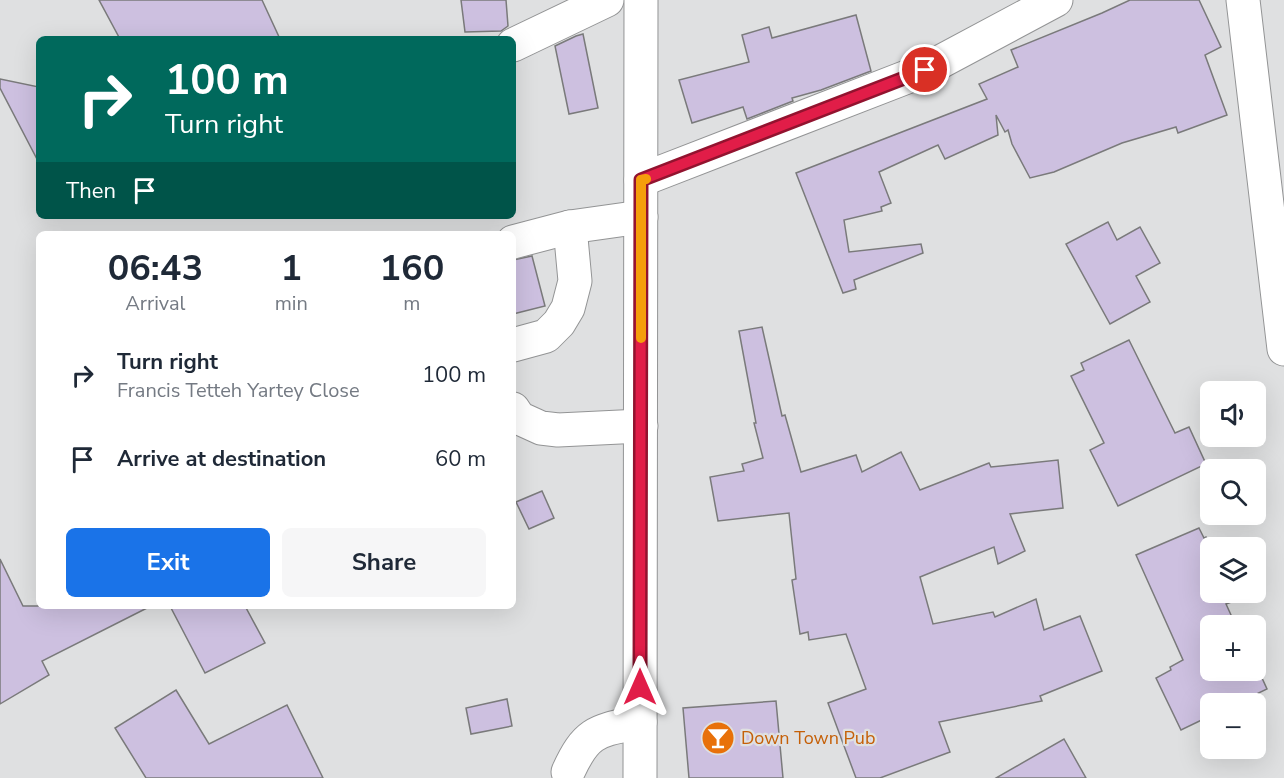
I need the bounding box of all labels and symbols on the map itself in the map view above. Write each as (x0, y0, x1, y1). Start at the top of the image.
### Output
pin (899, 44, 950, 95)
position arrow (608, 655, 672, 719)
bar icon: Down Town Pub (700, 720, 736, 756)
place label: Down Town Pub (741, 726, 875, 750)

